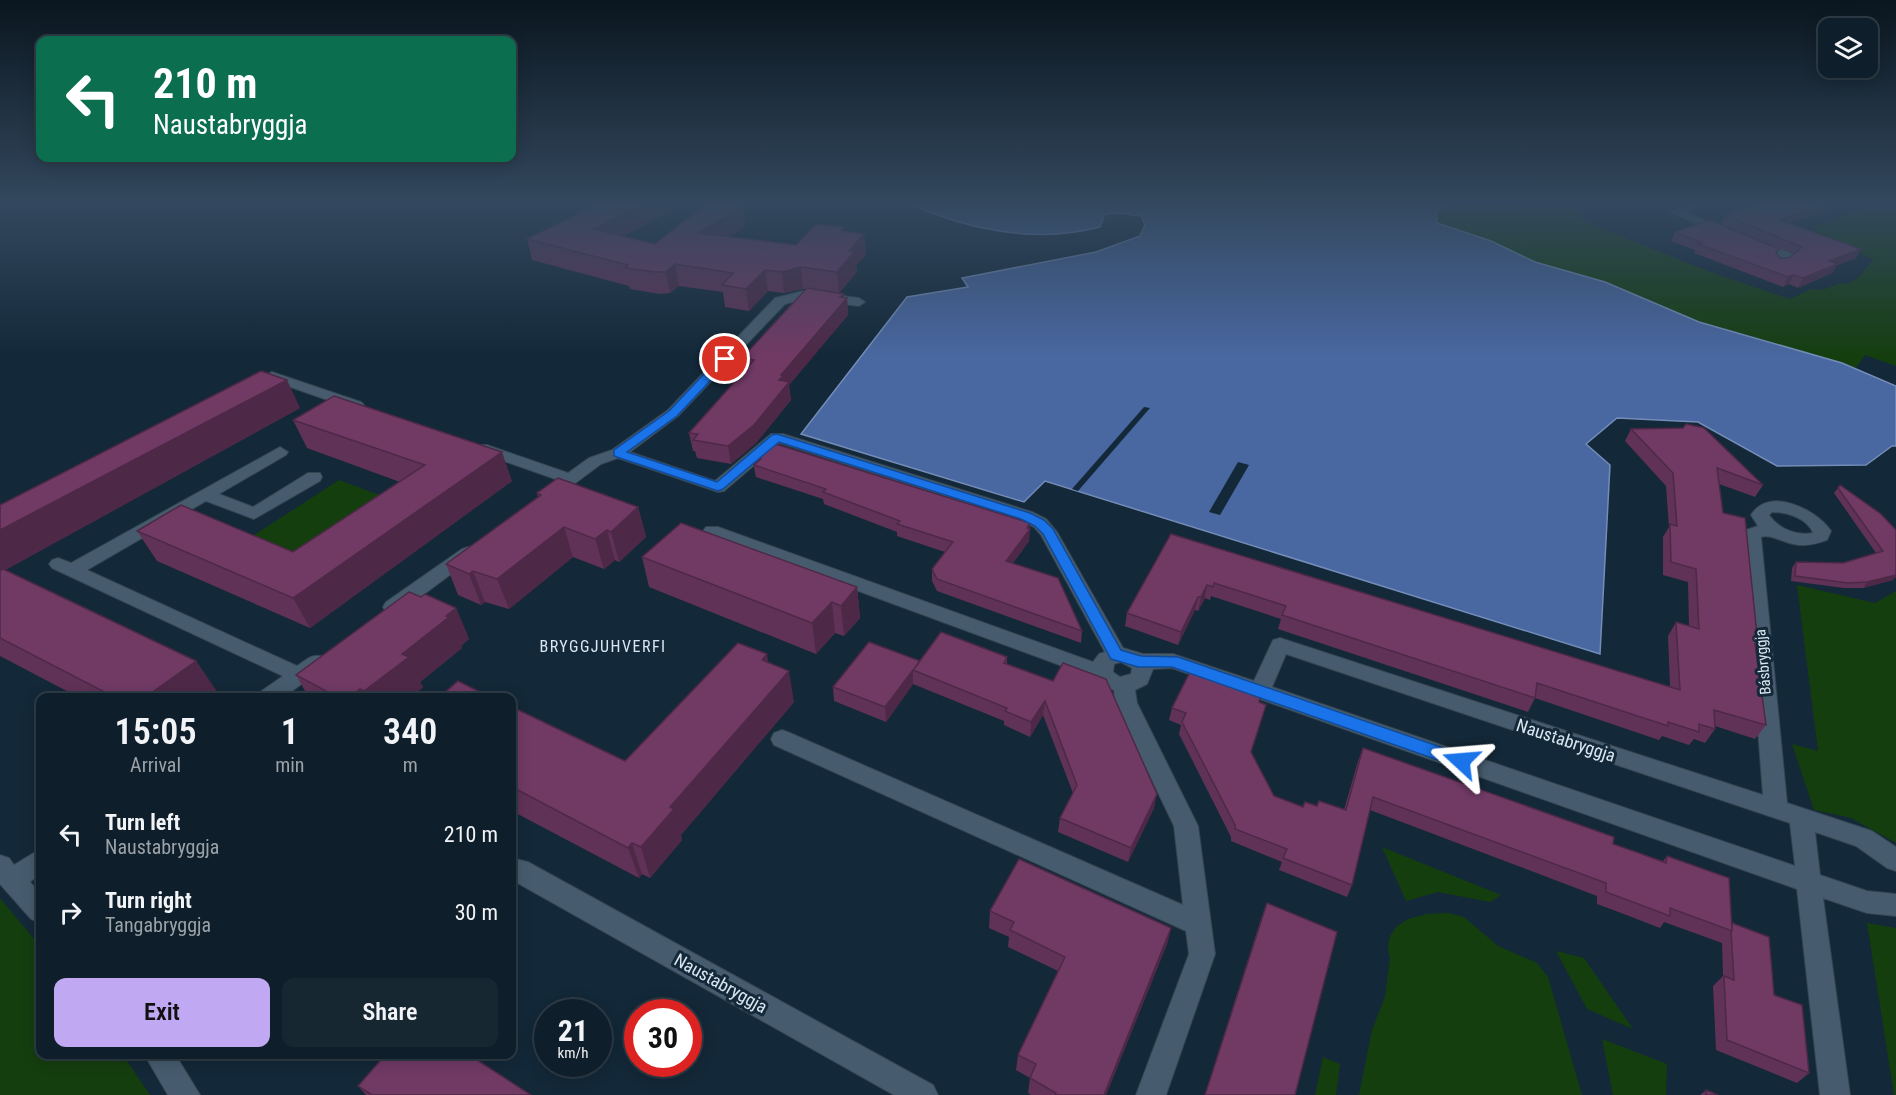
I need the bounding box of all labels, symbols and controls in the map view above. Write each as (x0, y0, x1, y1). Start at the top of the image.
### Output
map controls (1818, 18, 1878, 78)
button: layers (1818, 18, 1878, 78)
text: 210 m (153, 59, 258, 108)
icon: left (54, 60, 132, 138)
text: Naustabryggja (153, 109, 307, 141)
pin (699, 333, 750, 384)
icon: arrive (708, 342, 741, 375)
street label: Básbryggja (1751, 628, 1775, 696)
district label: BRYGGJUHVERFI (539, 637, 667, 656)
text: 15:05 (115, 711, 197, 753)
text: 1 (281, 711, 299, 753)
text: 340 (383, 711, 437, 753)
street label: Naustabryggja (1514, 714, 1618, 766)
position arrow (1429, 729, 1493, 793)
text: Arrival (130, 753, 181, 777)
text: min (275, 753, 304, 777)
text: m (403, 753, 418, 777)
text: Turn left (105, 810, 180, 835)
icon: left (54, 818, 87, 851)
text: 210 m (444, 822, 498, 847)
text: Naustabryggja (105, 835, 219, 859)
text: Turn right (105, 888, 192, 913)
icon: right (54, 896, 87, 929)
text: 30 m (455, 900, 498, 925)
text: Tangabryggja (105, 913, 211, 937)
street label: Naustabryggja (671, 949, 771, 1017)
button: Exit (54, 978, 270, 1047)
button: Share (282, 978, 498, 1047)
speed limit sign: 30 (624, 999, 702, 1077)
text: 21 (558, 1013, 588, 1048)
text: km/h (558, 1044, 588, 1062)

